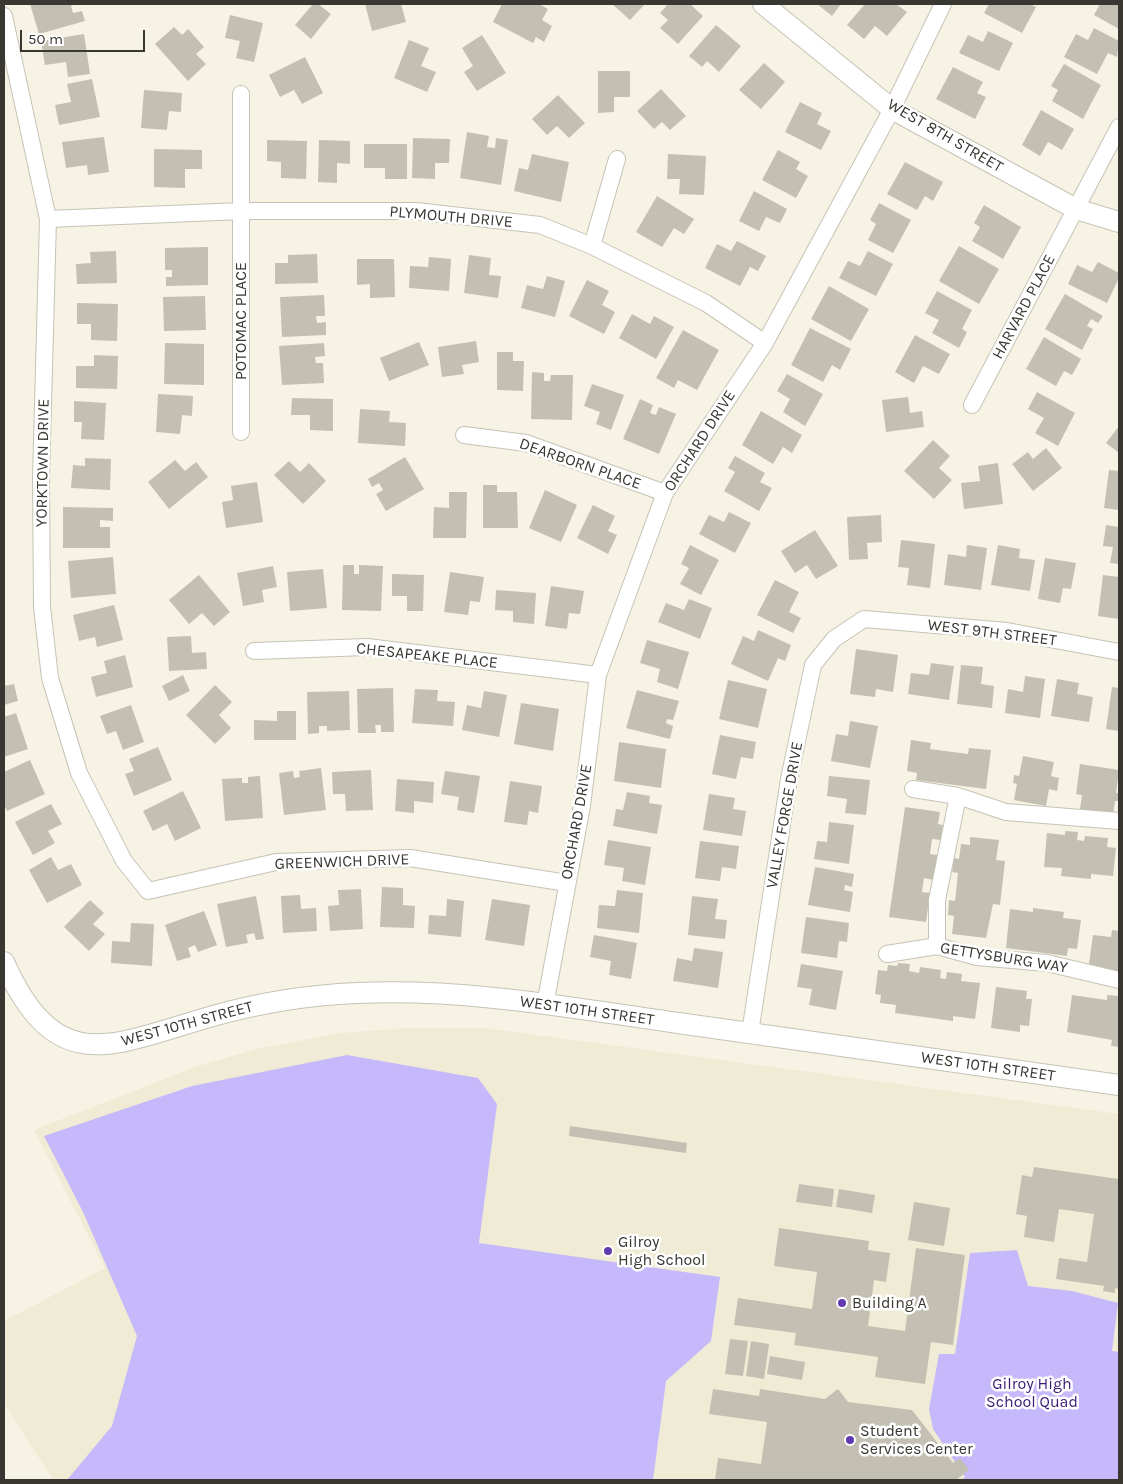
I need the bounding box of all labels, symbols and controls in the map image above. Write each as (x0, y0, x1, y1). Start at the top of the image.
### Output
scale bar (22, 20, 148, 52)
text: 50 m (28, 30, 63, 48)
street label: WEST 8TH STREET (884, 95, 1006, 177)
street label: PLYMOUTH DRIVE (389, 202, 513, 232)
street label: HARVARD PLACE (988, 251, 1060, 363)
street label: POTOMAC PLACE (231, 262, 251, 380)
street label: ORCHARD DRIVE (660, 387, 740, 495)
street label: YORKTOWN DRIVE (32, 399, 54, 527)
street label: DEARBORN PLACE (517, 434, 643, 494)
street label: WEST 9TH STREET (926, 616, 1058, 650)
street label: CHESAPEAKE PLACE (355, 639, 499, 673)
street label: VALLEY FORGE DRIVE (763, 740, 807, 890)
street label: ORCHARD DRIVE (557, 763, 597, 881)
street label: GREENWICH DRIVE (274, 850, 410, 874)
street label: GETTYSBURG WAY (939, 938, 1069, 978)
street label: WEST 10TH STREET (519, 992, 655, 1030)
street label: WEST 10TH STREET (119, 997, 255, 1051)
street label: WEST 10TH STREET (920, 1048, 1056, 1086)
place label: Gilroy High School (618, 1232, 706, 1270)
marker: Gilroy High School (602, 1245, 614, 1257)
place label: Building A (852, 1293, 927, 1313)
marker: Building A (836, 1297, 848, 1309)
park label: Gilroy High School Quad (986, 1374, 1078, 1412)
place label: Student Services Center (860, 1421, 973, 1459)
marker: Student Services Center (844, 1434, 856, 1446)

